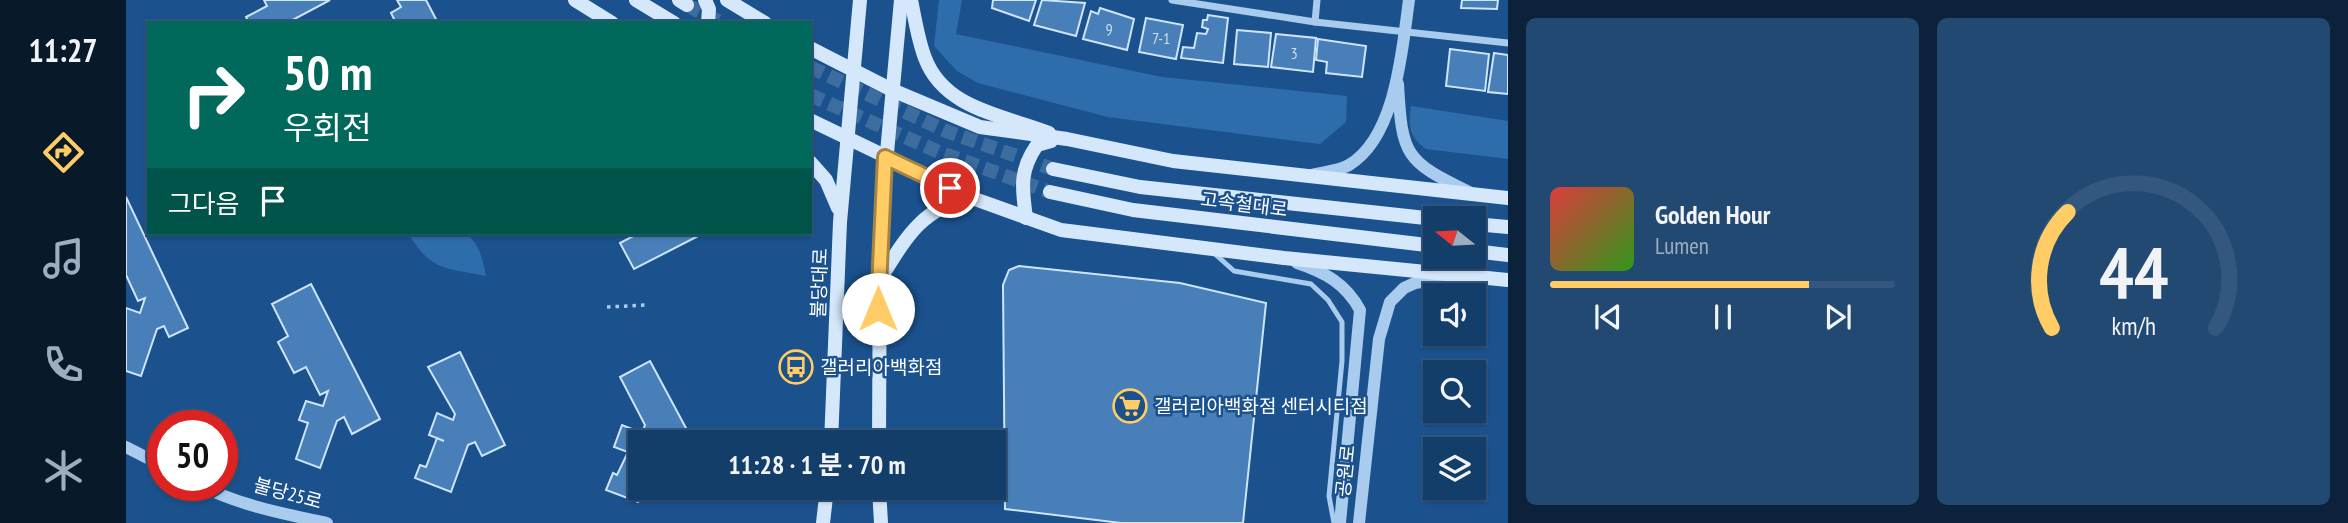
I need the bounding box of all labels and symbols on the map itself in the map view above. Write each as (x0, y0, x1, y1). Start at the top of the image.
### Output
house number: 9 (1105, 19, 1113, 39)
house number: 7-1 (1152, 28, 1170, 48)
house number: 3 (1290, 43, 1298, 63)
pin (920, 158, 980, 218)
street label: 고속철대로 (1199, 187, 1289, 221)
north arrow (1423, 206, 1486, 270)
street label: 불당대로 (806, 248, 832, 318)
position arrow (841, 272, 915, 346)
bus stop icon: 갤러리아백화점 (777, 348, 815, 386)
place label: 갤러리아백화점 (820, 355, 942, 379)
supermarket icon: 갤러리아백화점 센터시티점 (1111, 387, 1149, 425)
place label: 갤러리아백화점 센터시티점 (1154, 394, 1368, 418)
speed limit sign: 50 (147, 410, 238, 501)
street label: 공원로 (1330, 444, 1360, 498)
street label: 불당25로 (251, 472, 325, 514)

